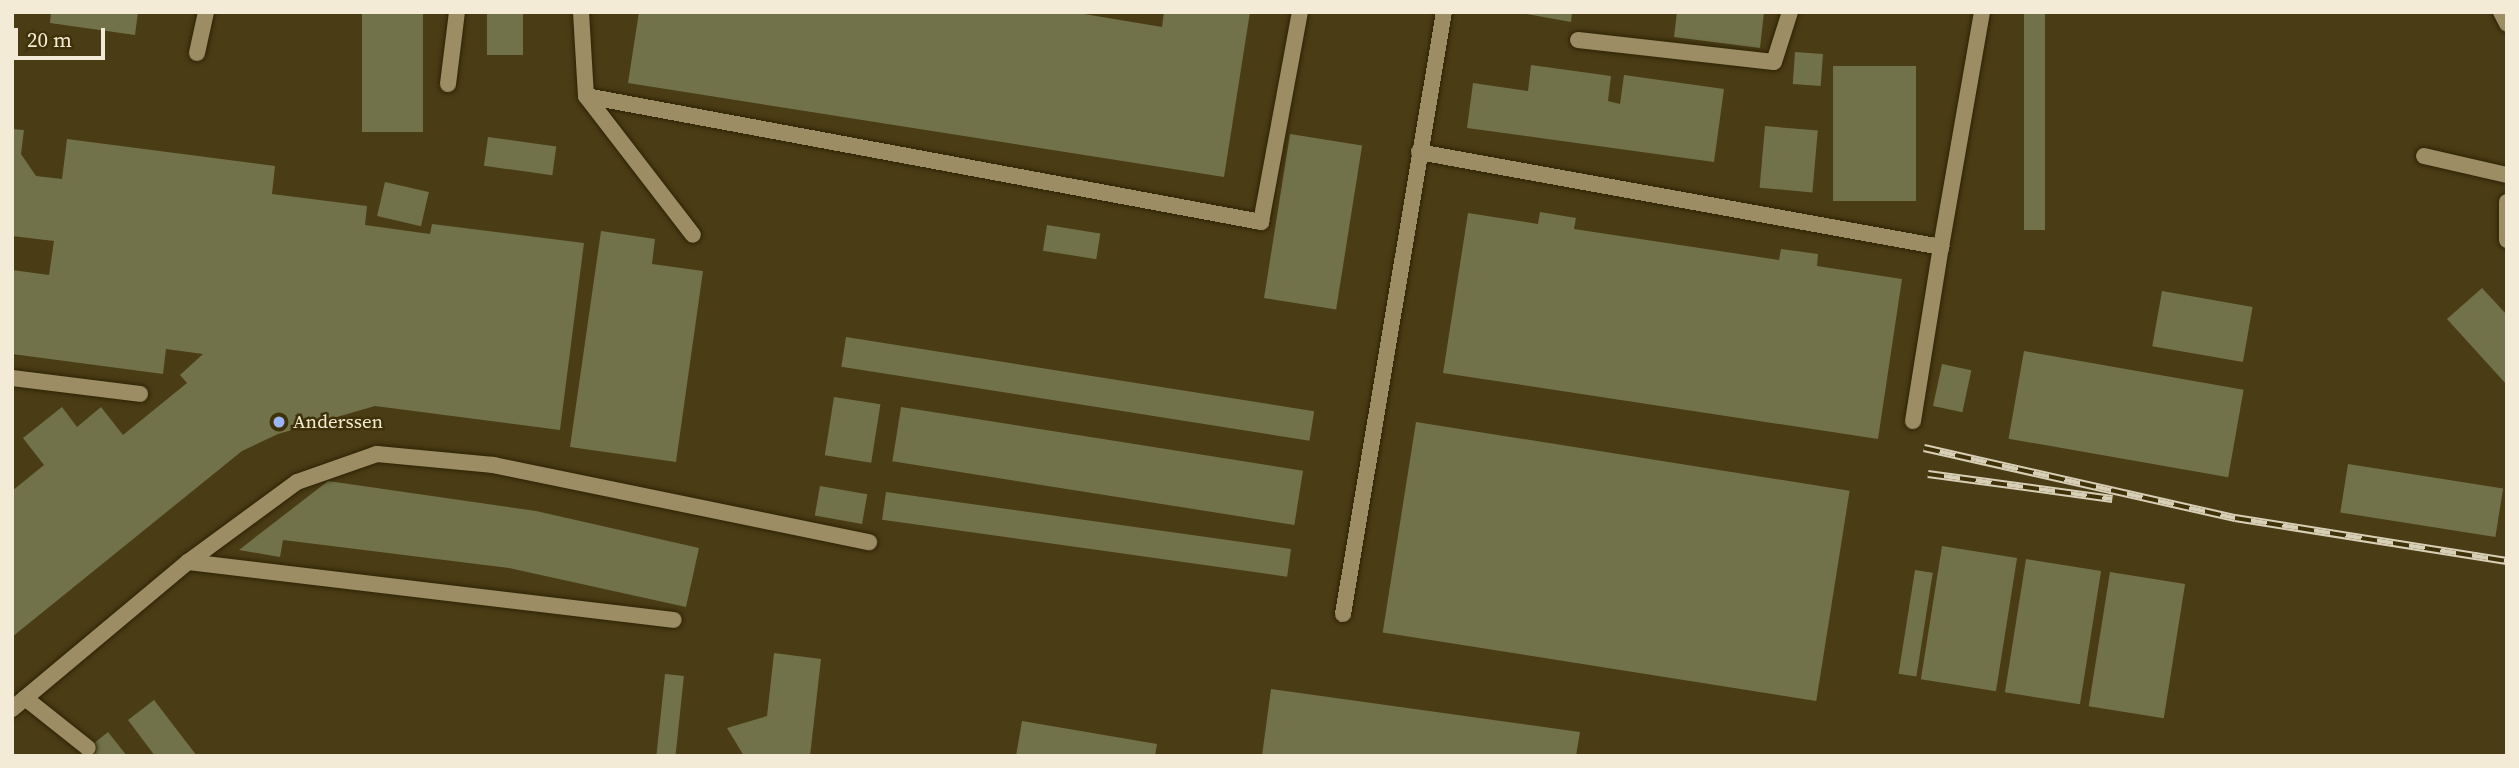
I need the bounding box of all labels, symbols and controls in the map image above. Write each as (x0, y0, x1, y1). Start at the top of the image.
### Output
scale bar (18, 14, 108, 58)
text: 20 m (27, 25, 72, 54)
place label: Anderssen (293, 411, 383, 433)
marker: Anderssen (271, 414, 287, 430)

